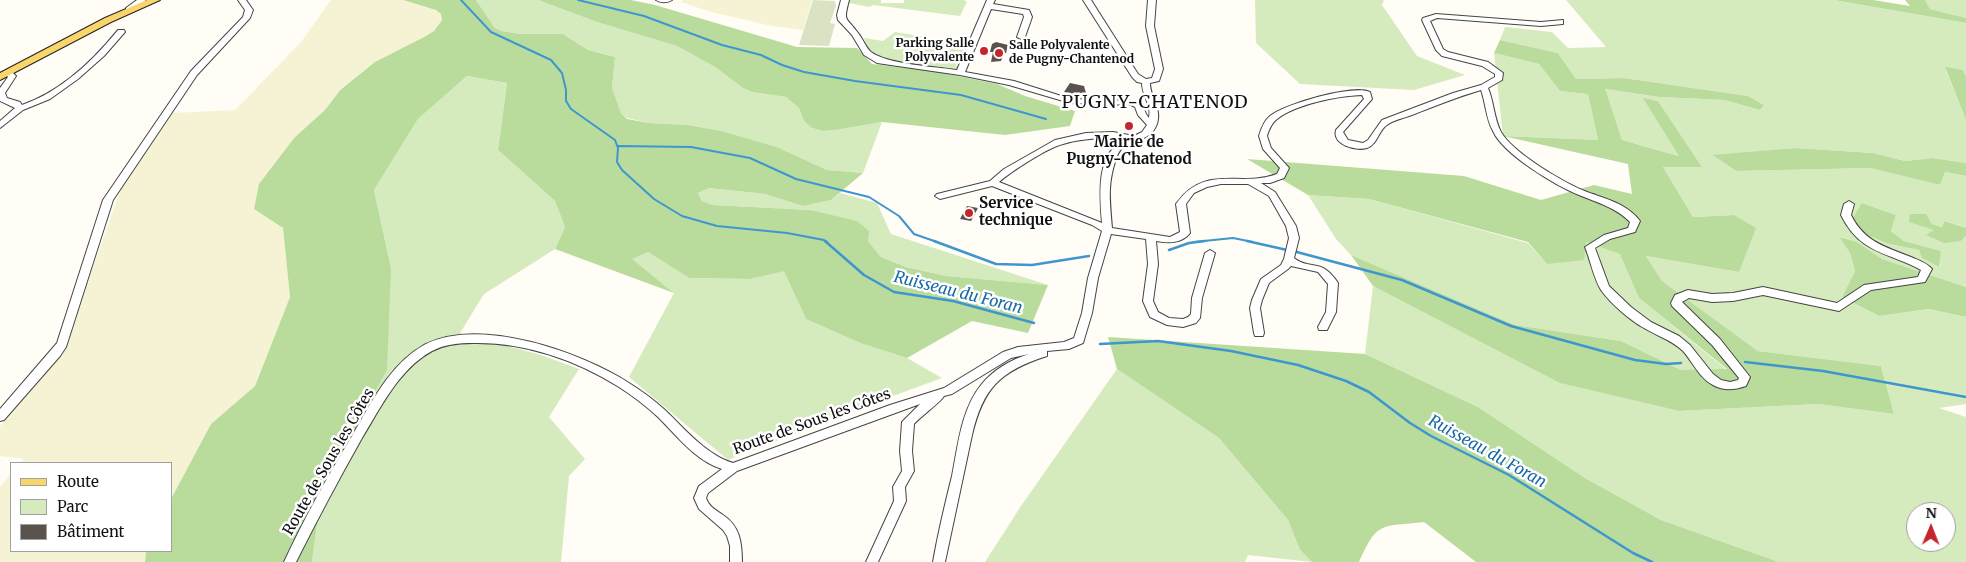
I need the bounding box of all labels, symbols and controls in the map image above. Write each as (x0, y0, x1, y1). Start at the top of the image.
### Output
place label: Parking Salle Polyvalente (895, 37, 974, 65)
place label: Salle Polyvalente de Pugny-Chantenod (1009, 39, 1134, 67)
marker: Parking Salle Polyvalente (978, 45, 990, 57)
marker: Salle Polyvalente de Pugny-Chantenod (993, 47, 1005, 59)
district label: PUGNY-CHATENOD (1060, 92, 1250, 114)
marker: Mairie de Pugny-Chatenod (1123, 120, 1135, 132)
place label: Mairie de Pugny-Chatenod (1066, 134, 1192, 169)
place label: Service technique (979, 195, 1053, 230)
marker: Service technique (963, 207, 975, 219)
water label: Ruisseau du Foran (892, 268, 1024, 318)
street label: Route de Sous les Côtes (280, 385, 378, 539)
street label: Route de Sous les Côtes (731, 385, 893, 459)
water label: Ruisseau du Foran (1425, 412, 1549, 492)
legend (10, 462, 172, 552)
text: Route (57, 472, 99, 491)
text: Parc (57, 497, 88, 516)
north arrow (1906, 502, 1956, 552)
text: N (1926, 504, 1937, 522)
text: Bâtiment (57, 522, 124, 541)

